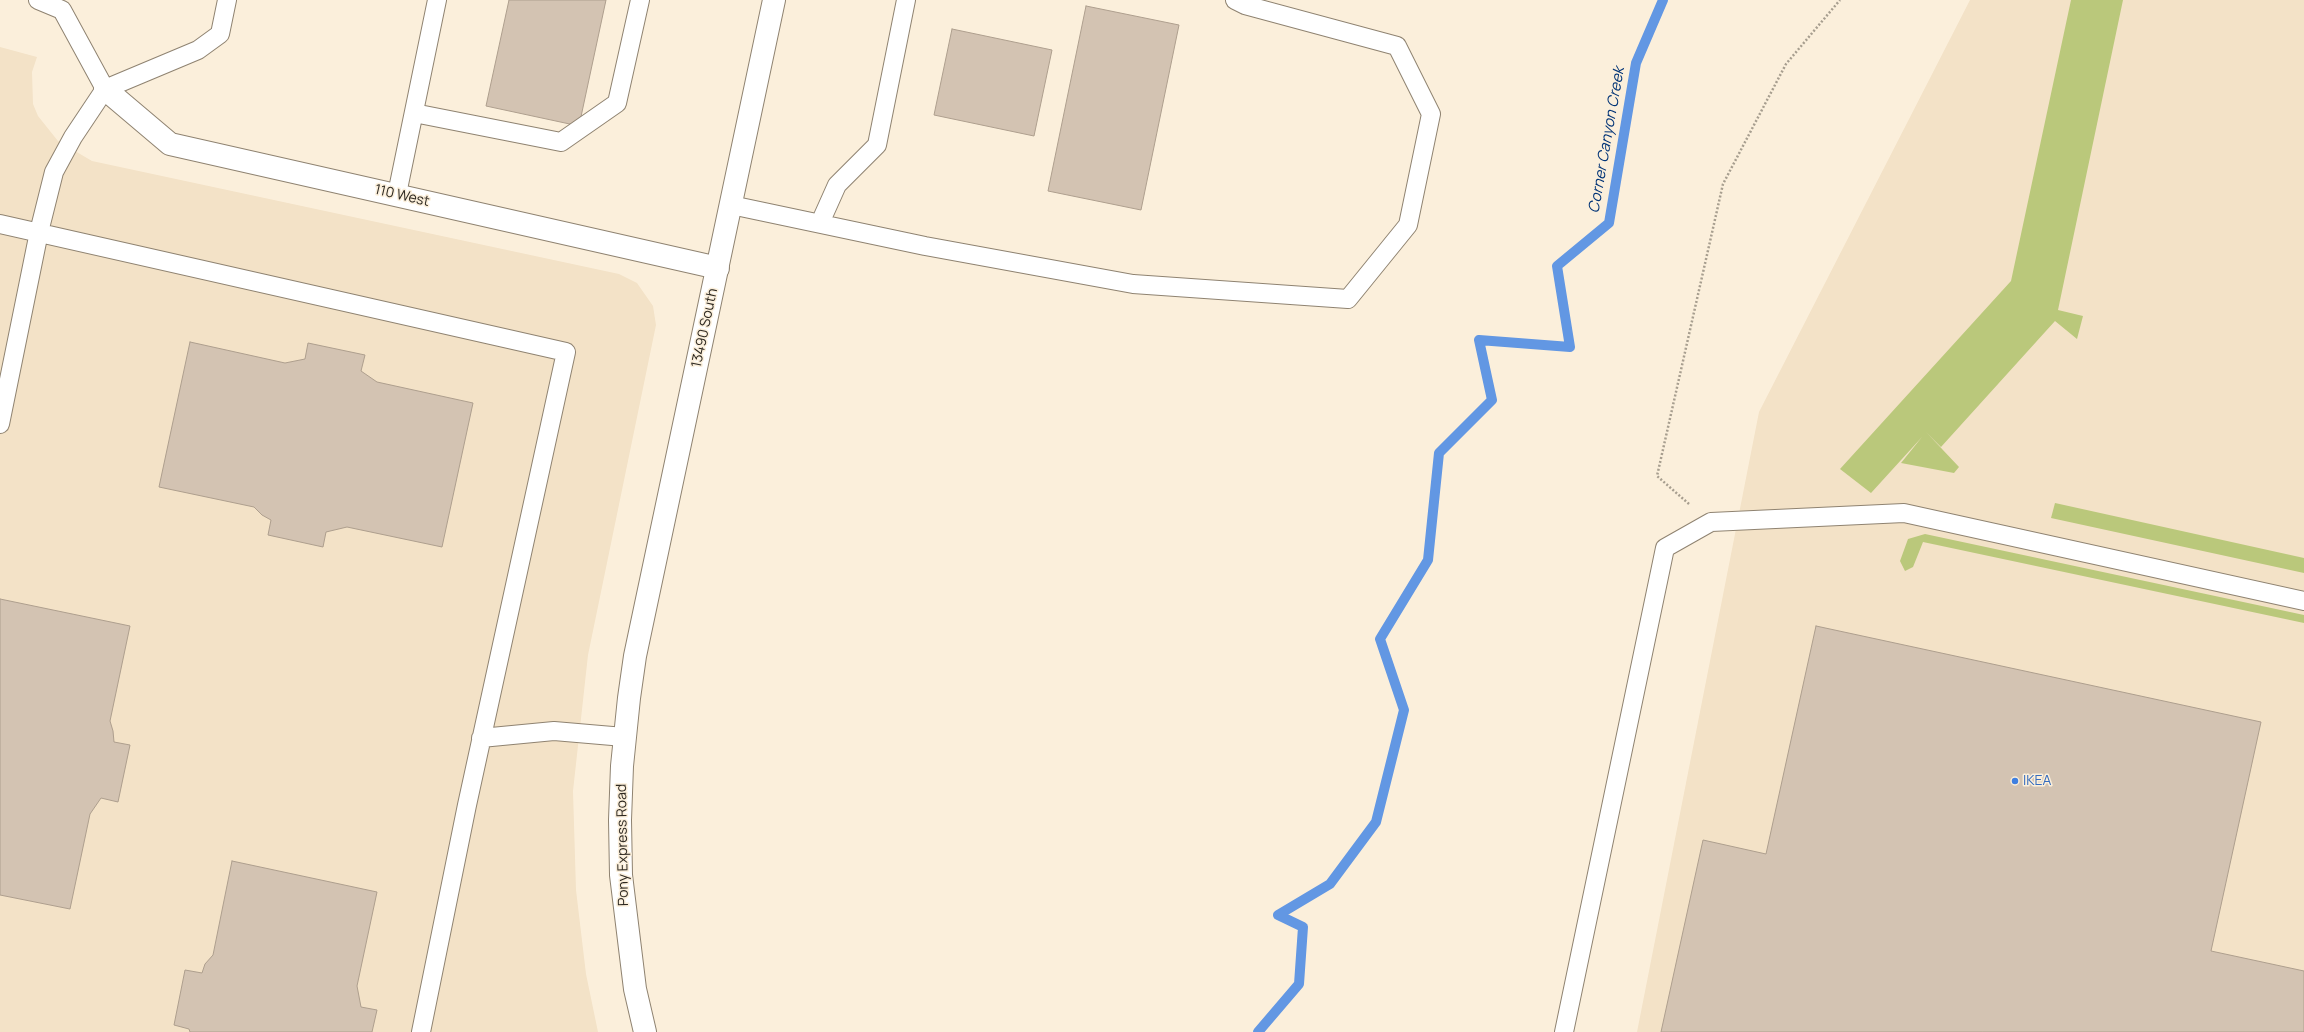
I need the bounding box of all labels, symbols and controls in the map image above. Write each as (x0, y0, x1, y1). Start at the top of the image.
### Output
water label: Corner Canyon Creek (1585, 66, 1629, 214)
street label: 110 West (373, 182, 431, 210)
street label: 13490 South (688, 287, 722, 369)
place label: IKEA (2023, 773, 2051, 789)
marker: IKEA (2010, 776, 2020, 786)
street label: Pony Express Road (614, 784, 632, 906)

